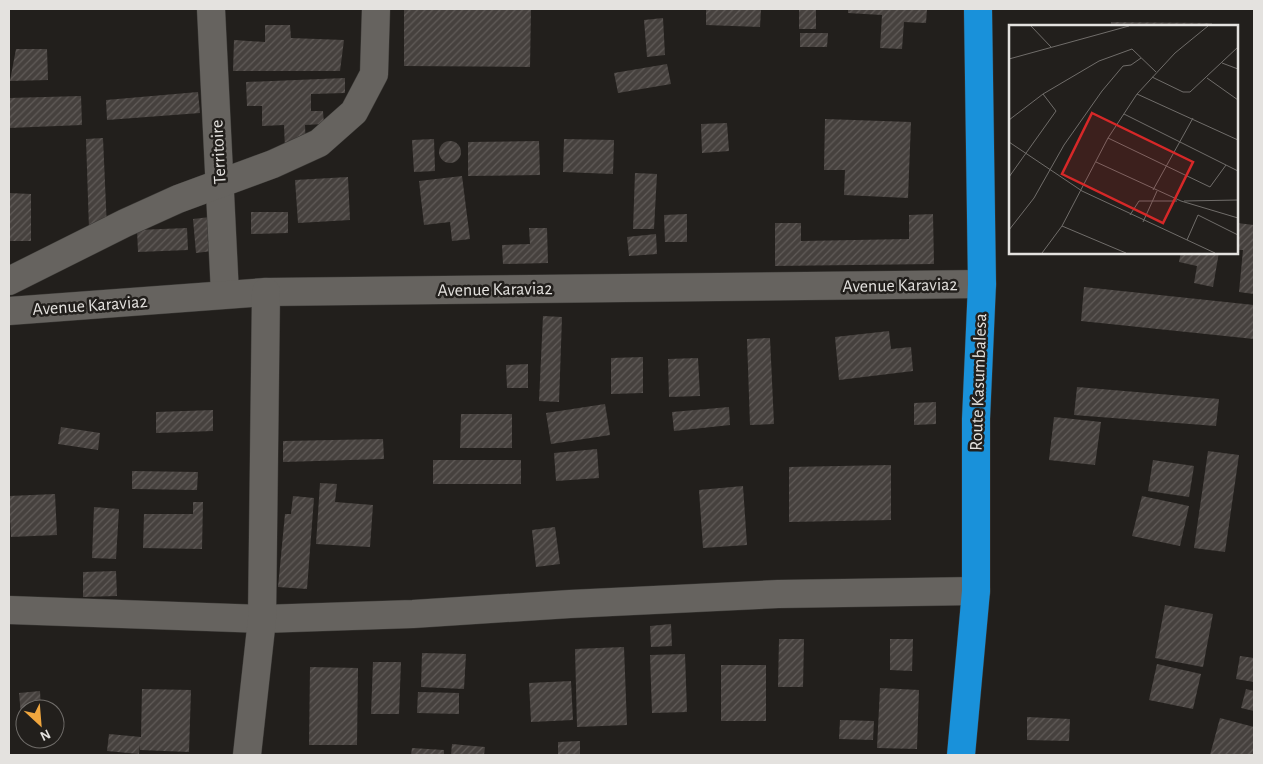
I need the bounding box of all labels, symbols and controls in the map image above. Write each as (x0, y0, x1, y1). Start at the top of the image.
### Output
inset map (1009, 25, 1238, 254)
street label: Territoire (208, 119, 230, 185)
street label: Avenue Karavia2 (842, 276, 958, 296)
street label: Avenue Karavia2 (437, 280, 553, 300)
street label: Avenue Karavia2 (32, 293, 148, 319)
street label: Route Kasumbalesa (968, 313, 990, 451)
north arrow (15, 699, 65, 749)
text: N (38, 726, 53, 743)

